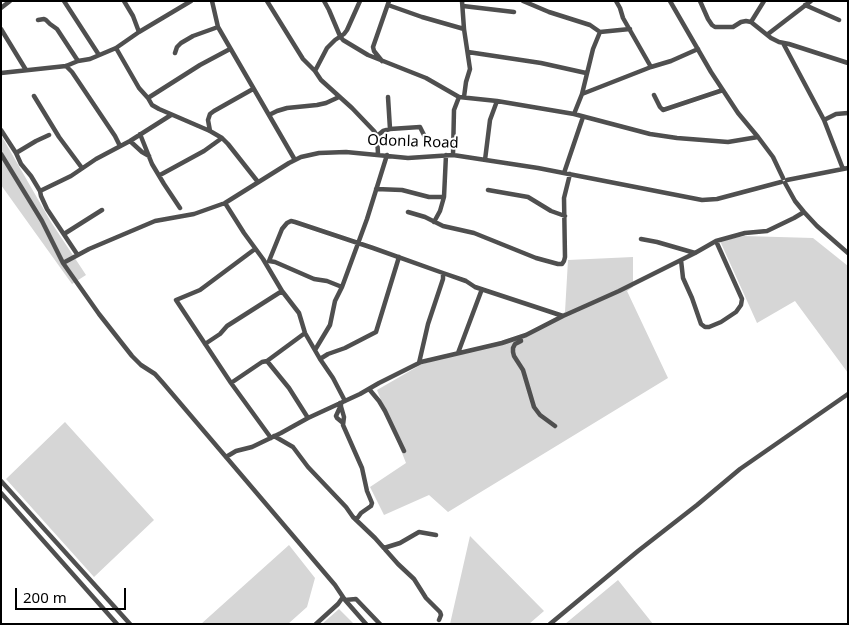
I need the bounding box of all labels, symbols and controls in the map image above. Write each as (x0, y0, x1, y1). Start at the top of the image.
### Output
street label: Odonla Road (367, 131, 459, 153)
scale bar (18, 578, 129, 610)
text: 200 m (23, 587, 67, 607)

